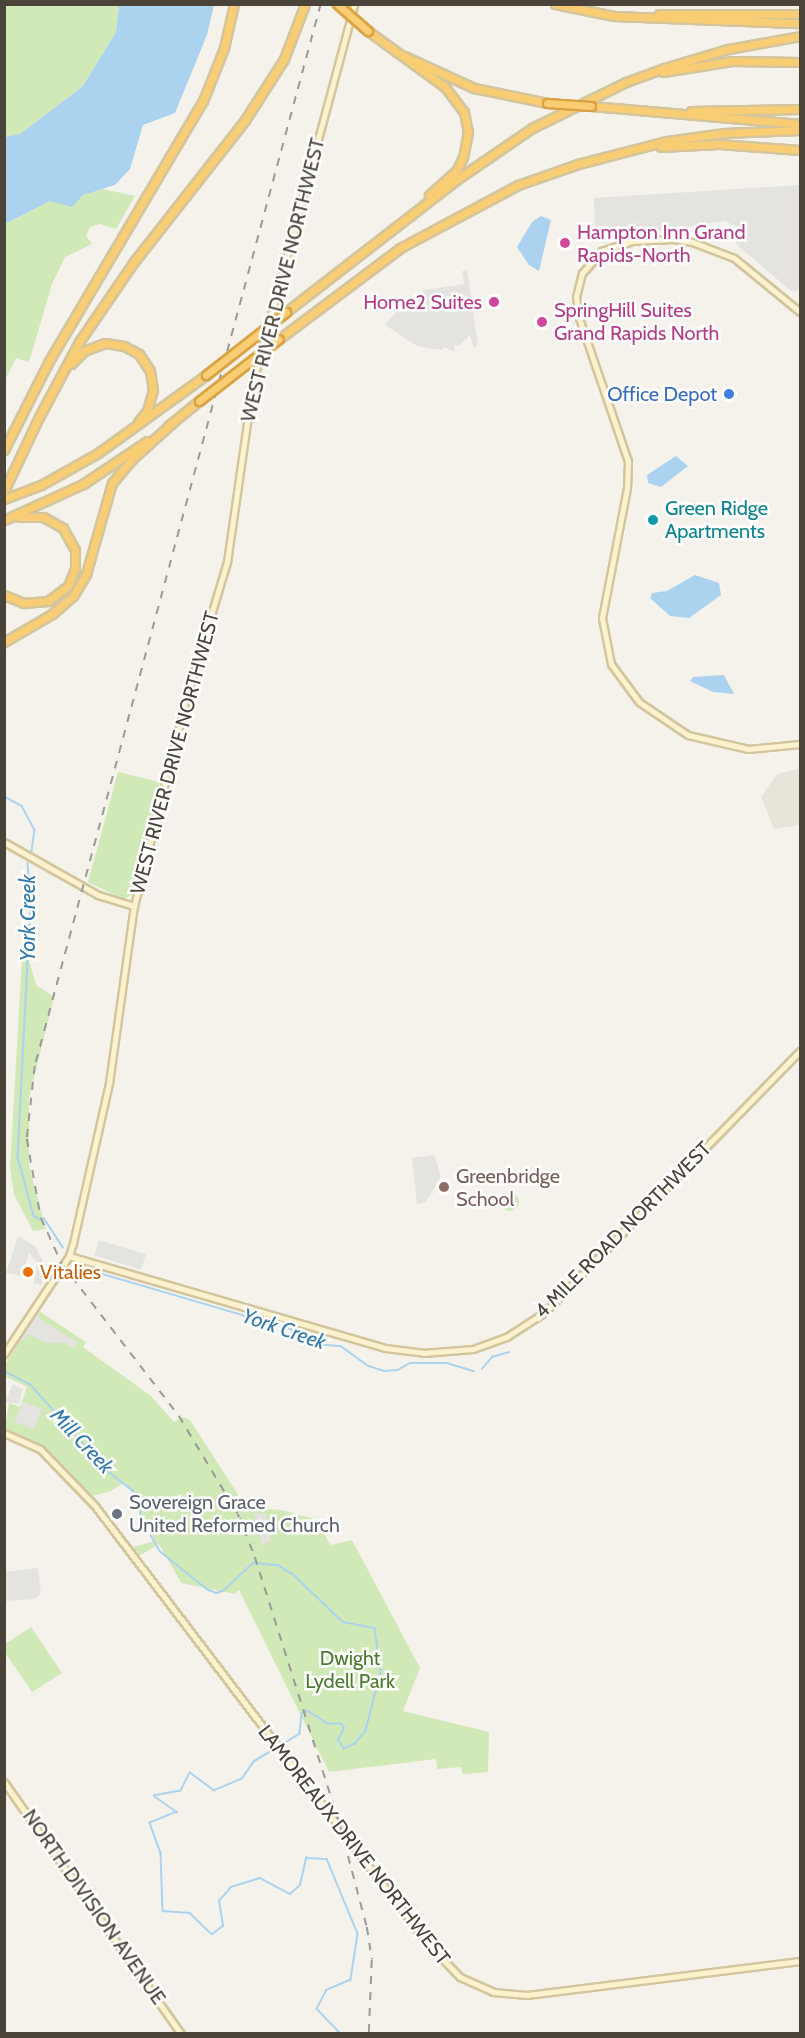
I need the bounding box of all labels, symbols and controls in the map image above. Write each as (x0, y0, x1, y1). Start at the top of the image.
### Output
street label: WEST RIVER DRIVE NORTHWEST (236, 136, 330, 424)
place label: Hampton Inn Grand Rapids-North (577, 220, 746, 267)
marker: Hampton Inn Grand Rapids-North (558, 236, 572, 250)
place label: Home2 Suites (363, 290, 482, 314)
marker: Home2 Suites (487, 295, 501, 309)
place label: SpringHill Suites Grand Rapids North (554, 298, 719, 345)
marker: SpringHill Suites Grand Rapids North (535, 315, 549, 329)
place label: Office Depot (607, 382, 717, 406)
marker: Office Depot (722, 387, 736, 401)
place label: Green Ridge Apartments (665, 496, 768, 543)
marker: Green Ridge Apartments (646, 513, 660, 527)
street label: WEST RIVER DRIVE NORTHWEST (126, 609, 224, 897)
water label: York Creek (15, 875, 41, 961)
street label: 4 MILE ROAD NORTHWEST (530, 1137, 716, 1323)
place label: Greenbridge School (456, 1164, 560, 1211)
marker: Greenbridge School (437, 1180, 451, 1194)
place label: Vitalies (40, 1260, 101, 1284)
marker: Vitalies (21, 1265, 35, 1279)
water label: York Creek (239, 1303, 329, 1355)
water label: Mill Creek (45, 1403, 119, 1479)
place label: Sovereign Grace United Reformed Church (129, 1490, 340, 1537)
marker: Sovereign Grace United Reformed Church (110, 1507, 124, 1521)
park label: Dwight Lydell Park (305, 1647, 395, 1694)
street label: LAMOREAUX DRIVE NORTHWEST (253, 1720, 455, 1970)
street label: NORTH DIVISION AVENUE (17, 1805, 171, 2009)

